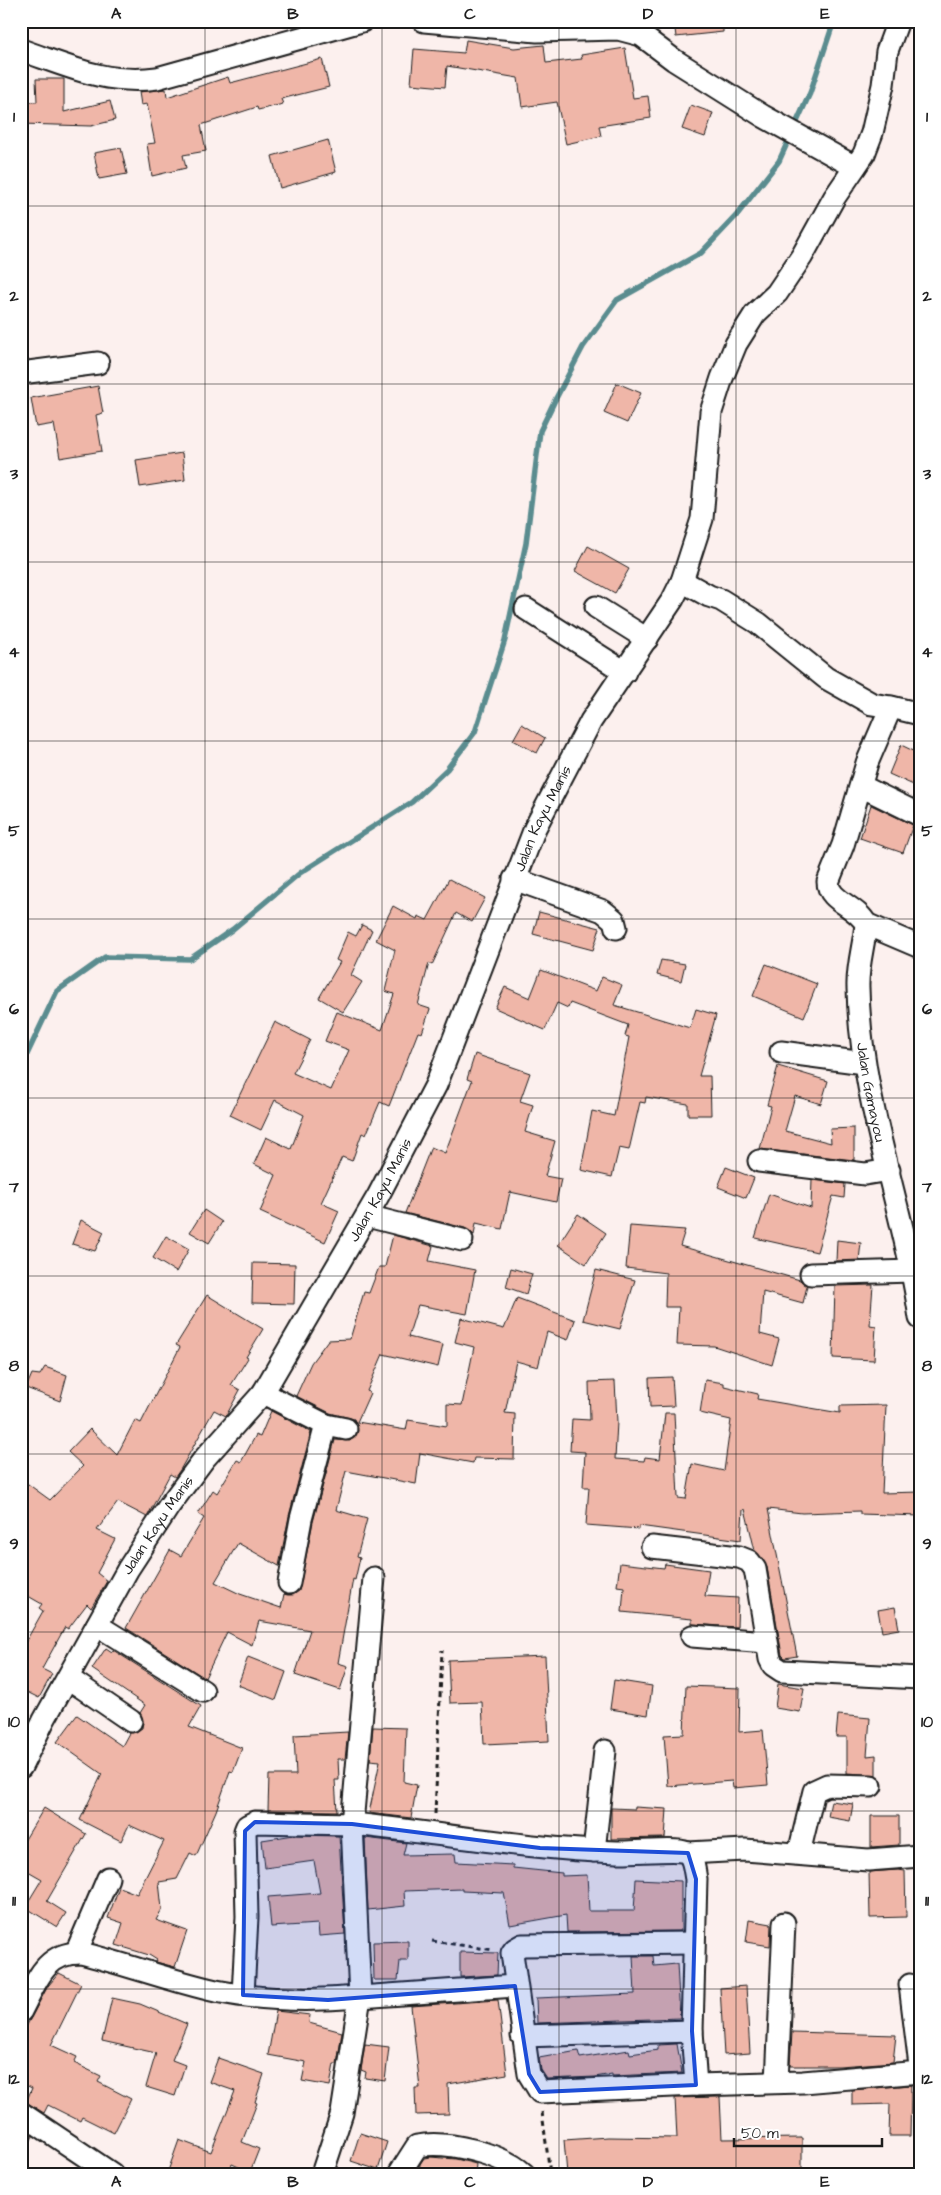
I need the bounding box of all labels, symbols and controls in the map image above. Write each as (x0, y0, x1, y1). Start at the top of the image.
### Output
text: A (111, 3, 122, 25)
text: B (287, 3, 299, 25)
text: C (464, 3, 476, 25)
text: D (643, 3, 654, 25)
text: E (820, 3, 830, 25)
text: 1 (13, 106, 16, 128)
text: 1 (926, 106, 929, 128)
text: 2 (8, 285, 19, 307)
text: 2 (921, 285, 932, 307)
text: 3 (9, 463, 19, 485)
text: 3 (922, 463, 932, 485)
text: 4 (9, 641, 20, 663)
text: 4 (922, 641, 933, 663)
street label: Jalan Kayu Manis (509, 761, 577, 875)
text: 5 (8, 820, 20, 842)
text: 5 (921, 820, 933, 842)
text: 6 (9, 998, 19, 1020)
text: 6 (922, 998, 932, 1020)
street label: Jalan Gamayou (851, 1041, 891, 1144)
street label: Jalan Kayu Manis (344, 1134, 418, 1246)
text: 7 (8, 1176, 19, 1198)
text: 7 (921, 1176, 932, 1198)
text: 8 (9, 1355, 20, 1377)
text: 8 (922, 1355, 933, 1377)
street label: Jalan Kayu Manis (117, 1471, 199, 1578)
text: 9 (9, 1533, 19, 1555)
text: 9 (922, 1533, 932, 1555)
text: 10 (8, 1711, 20, 1733)
text: 10 (921, 1711, 933, 1733)
text: 11 (12, 1890, 17, 1912)
text: 11 (925, 1890, 930, 1912)
text: 12 (8, 2068, 20, 2090)
text: 12 (921, 2068, 933, 2090)
scale bar (734, 2115, 881, 2147)
text: 50 m (741, 2123, 779, 2144)
text: A (111, 2171, 122, 2193)
text: B (287, 2171, 299, 2193)
text: C (464, 2171, 476, 2193)
text: D (643, 2171, 654, 2193)
text: E (820, 2171, 830, 2193)

